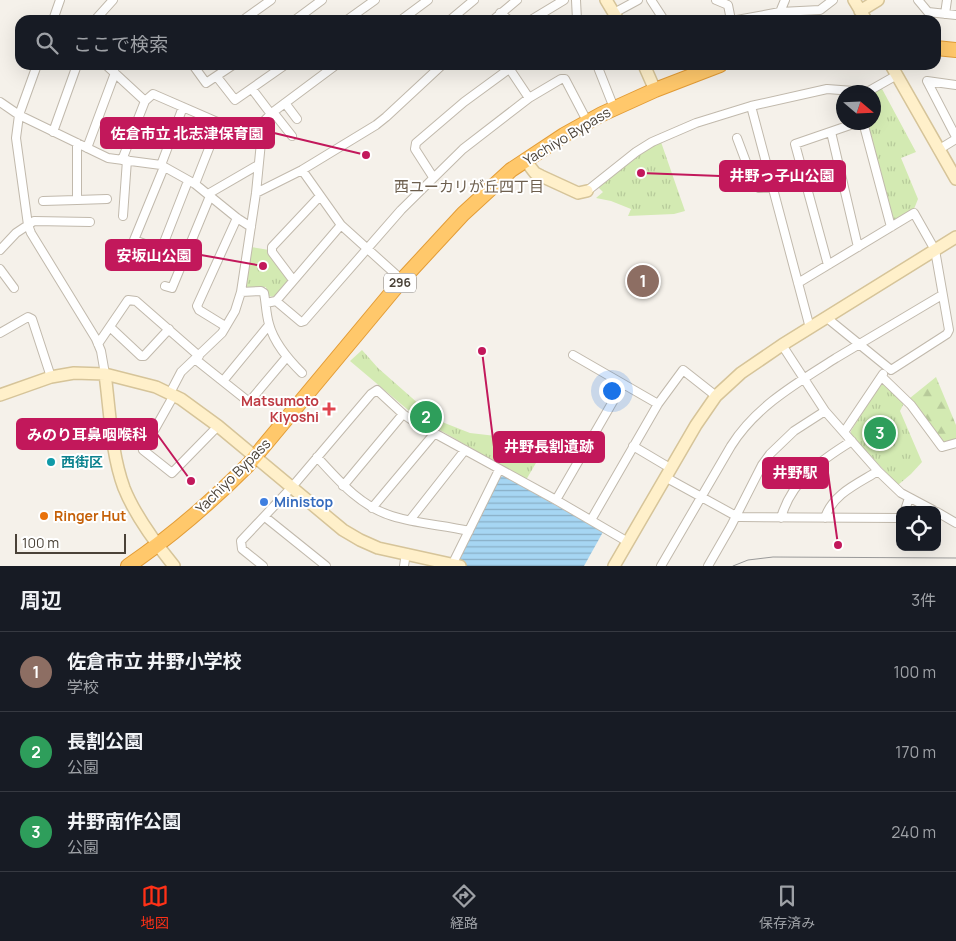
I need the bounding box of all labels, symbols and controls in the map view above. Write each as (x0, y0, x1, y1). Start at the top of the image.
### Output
search box (15, 15, 941, 70)
icon: search (33, 29, 61, 57)
text: ここで検索 (73, 31, 168, 57)
north arrow (836, 85, 881, 130)
street label: Yachiyo Bypass (520, 102, 614, 169)
callout: 佐倉市立 北志津保育園 (101, 118, 274, 148)
text: 佐倉市立 北志津保育園 (110, 123, 264, 144)
callout: 井野っ子山公園 (720, 161, 845, 191)
text: 井野っ子山公園 (729, 165, 835, 186)
district label: 西ユーカリが丘四丁目 (394, 176, 544, 197)
callout: 安坂山公園 (106, 240, 201, 270)
text: 安坂山公園 (116, 245, 192, 266)
pin: 1 (627, 262, 659, 300)
road number: 296 (384, 274, 416, 292)
your location (599, 378, 625, 404)
place label: Matsumoto Kiyoshi (241, 391, 319, 426)
pin: 2 (410, 398, 442, 436)
marker: Matsumoto Kiyoshi (323, 403, 335, 415)
pin: 3 (864, 414, 896, 452)
callout: みのり耳鼻咽喉科 (17, 419, 157, 449)
text: みのり耳鼻咽喉科 (27, 424, 147, 445)
callout: 井野長割遺跡 (494, 432, 604, 462)
street label: Yachiyo Bypass (191, 434, 274, 517)
text: 井野長割遺跡 (504, 436, 594, 457)
place label: 西街区 (61, 452, 103, 471)
marker: 西街区 (45, 456, 57, 468)
callout: 井野駅 (763, 458, 828, 488)
text: 井野駅 (772, 462, 818, 483)
place label: Ministop (274, 492, 333, 511)
marker: Ministop (258, 496, 270, 508)
place label: Ringer Hut (54, 506, 126, 525)
map controls (896, 506, 941, 551)
button: locate (896, 506, 941, 551)
marker: Ringer Hut (38, 510, 50, 522)
scale bar (15, 531, 126, 554)
text: 100 m (22, 533, 59, 552)
text: 周辺 (20, 586, 62, 614)
text: 3件 (911, 589, 936, 611)
text: 佐倉市立 井野小学校 (67, 648, 242, 674)
text: 1 (32, 661, 40, 683)
text: 100 m (893, 661, 936, 683)
text: 学校 (67, 676, 99, 698)
text: 長割公園 (67, 728, 143, 754)
text: 2 (31, 741, 41, 763)
text: 170 m (895, 741, 936, 763)
text: 公園 (67, 756, 99, 778)
text: 井野南作公園 (67, 808, 181, 834)
text: 3 (31, 821, 41, 843)
text: 240 m (891, 821, 936, 843)
text: 公園 (67, 836, 99, 858)
tab: 地図 (141, 882, 169, 932)
tab: 経路 (450, 882, 478, 932)
tab: 保存済み (759, 882, 815, 932)

